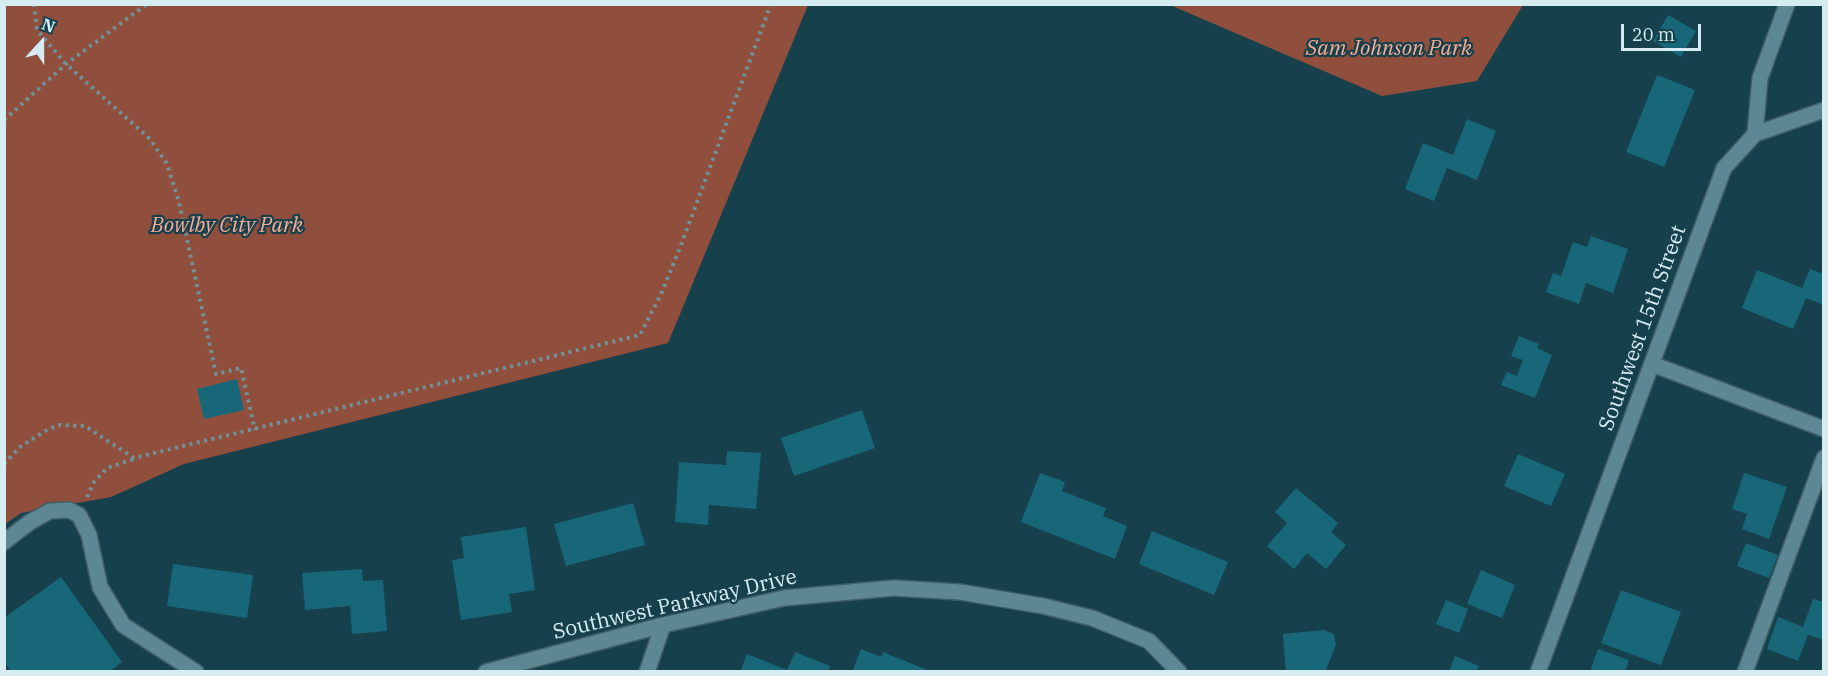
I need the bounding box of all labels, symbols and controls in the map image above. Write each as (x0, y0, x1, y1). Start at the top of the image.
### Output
north arrow (12, 12, 72, 72)
scale bar (1624, 12, 1704, 50)
text: N (39, 14, 58, 37)
text: 20 m (1632, 23, 1675, 46)
park label: Sam Johnson Park (1306, 36, 1472, 62)
park label: Bowlby City Park (151, 213, 303, 239)
street label: Southwest 15th Street (1594, 222, 1692, 434)
street label: Southwest Parkway Drive (551, 565, 799, 645)

